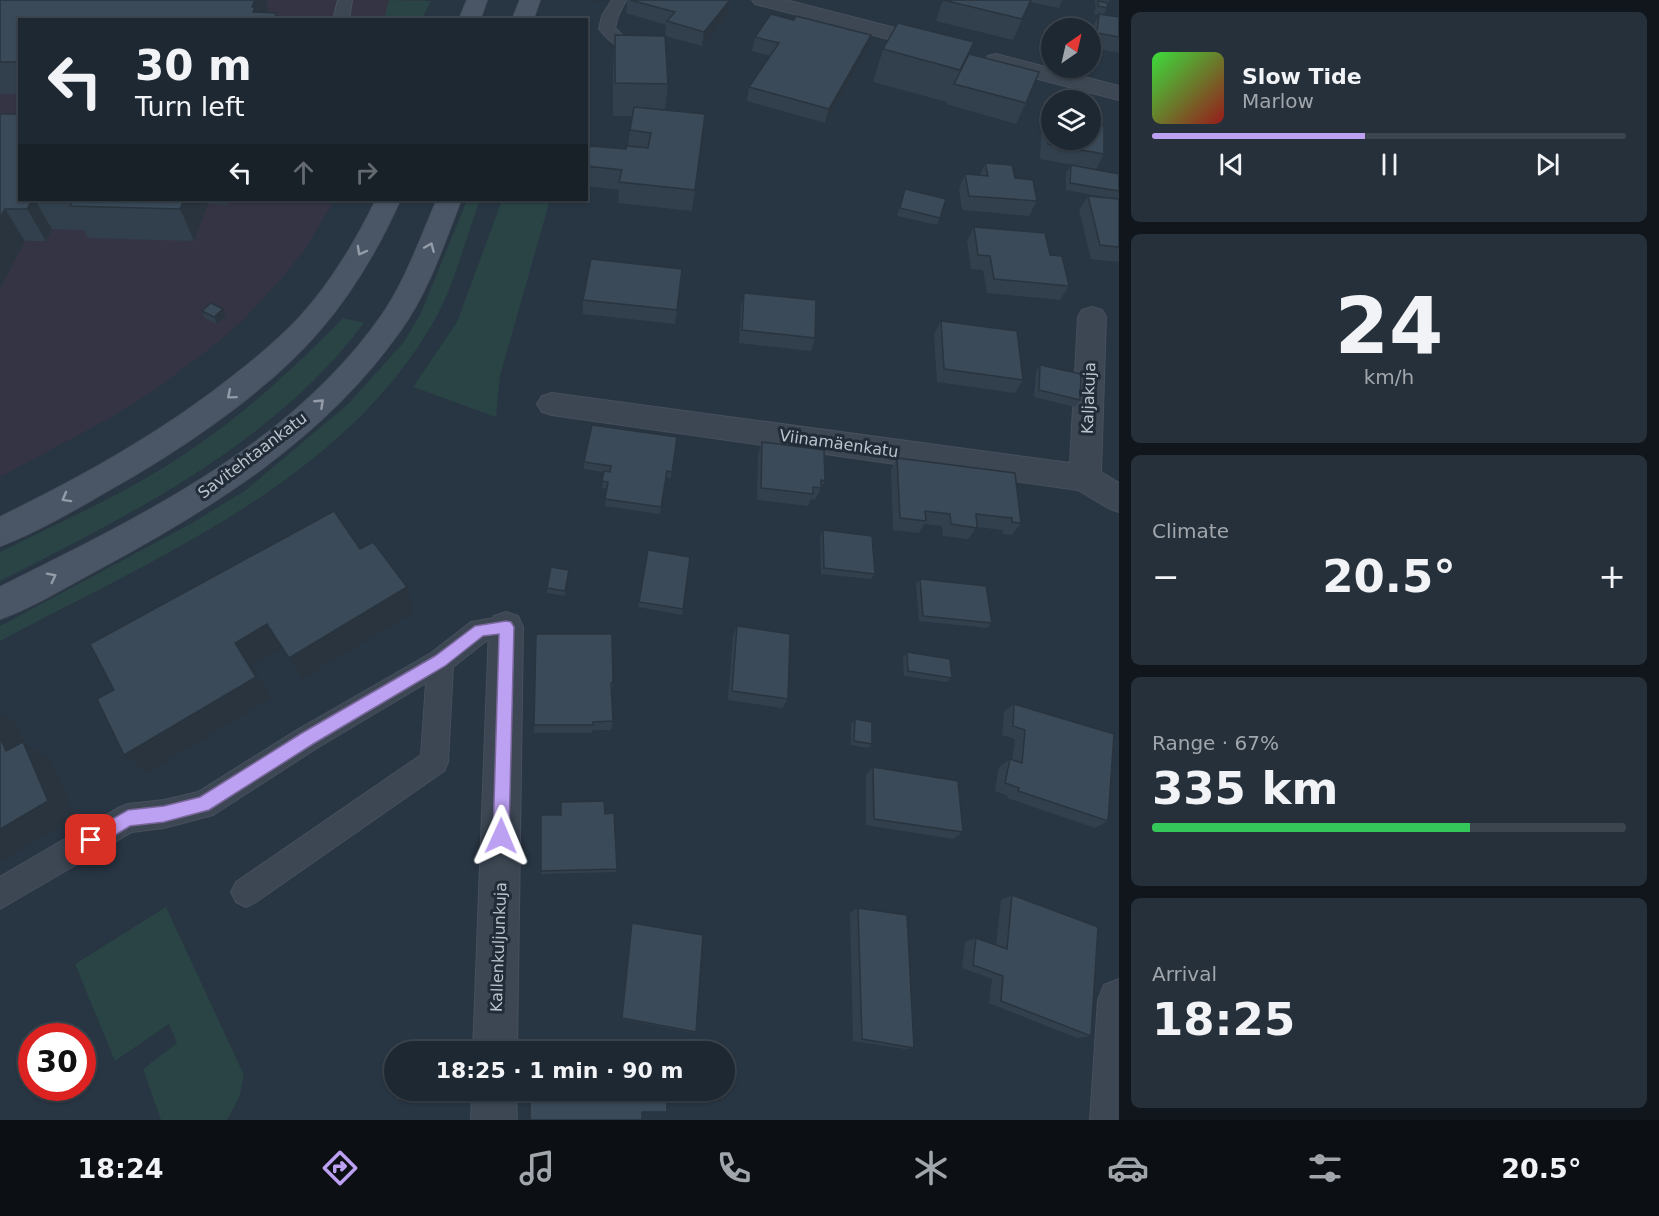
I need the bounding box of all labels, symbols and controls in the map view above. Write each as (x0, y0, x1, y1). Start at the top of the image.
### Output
north arrow (1041, 18, 1101, 78)
map controls (1041, 18, 1101, 150)
text: 30 m (135, 41, 252, 90)
icon: left (36, 42, 114, 120)
text: Slow Tide (1242, 64, 1362, 89)
text: Marlow (1242, 89, 1314, 113)
button: layers (1041, 90, 1101, 150)
text: Turn left (135, 91, 245, 122)
icon: previous (1215, 148, 1248, 181)
icon: pause (1373, 148, 1406, 181)
icon: next (1531, 148, 1564, 181)
icon: left (224, 156, 257, 189)
icon: ahead (287, 156, 320, 189)
icon: right (350, 156, 383, 189)
one-way arrow (422, 242, 434, 253)
one-way arrow (357, 245, 368, 255)
text: 24 (1335, 281, 1443, 371)
street label: Kaljakuja (1078, 362, 1099, 434)
text: km/h (1364, 365, 1414, 389)
one-way arrow (227, 388, 238, 399)
one-way arrow (313, 399, 324, 410)
street label: Savitehtaankatu (194, 408, 310, 503)
street label: Viinamäenkatu (778, 426, 900, 461)
one-way arrow (62, 491, 73, 502)
text: Climate (1152, 519, 1229, 543)
text: 20.5° (1322, 550, 1456, 603)
text: − (1152, 557, 1180, 596)
text: + (1598, 557, 1626, 596)
one-way arrow (46, 573, 56, 584)
text: Range · 67% (1152, 731, 1279, 755)
text: 335 km (1152, 762, 1338, 815)
position arrow (469, 804, 533, 868)
pin (65, 814, 116, 865)
icon: arrive (74, 823, 107, 856)
street label: Kallenkuljunkuja (487, 882, 510, 1012)
text: Arrival (1152, 962, 1217, 986)
text: 18:25 (1152, 993, 1295, 1046)
speed limit sign: 30 (18, 1023, 96, 1101)
text: 18:25 · 1 min · 90 m (436, 1058, 683, 1083)
icon: directions (319, 1147, 361, 1189)
icon: music (516, 1147, 558, 1189)
icon: phone (713, 1147, 755, 1189)
icon: climate (910, 1147, 952, 1189)
icon: car (1107, 1147, 1149, 1189)
icon: filters (1304, 1147, 1346, 1189)
text: 18:24 (78, 1153, 164, 1184)
text: 20.5° (1501, 1153, 1581, 1184)

